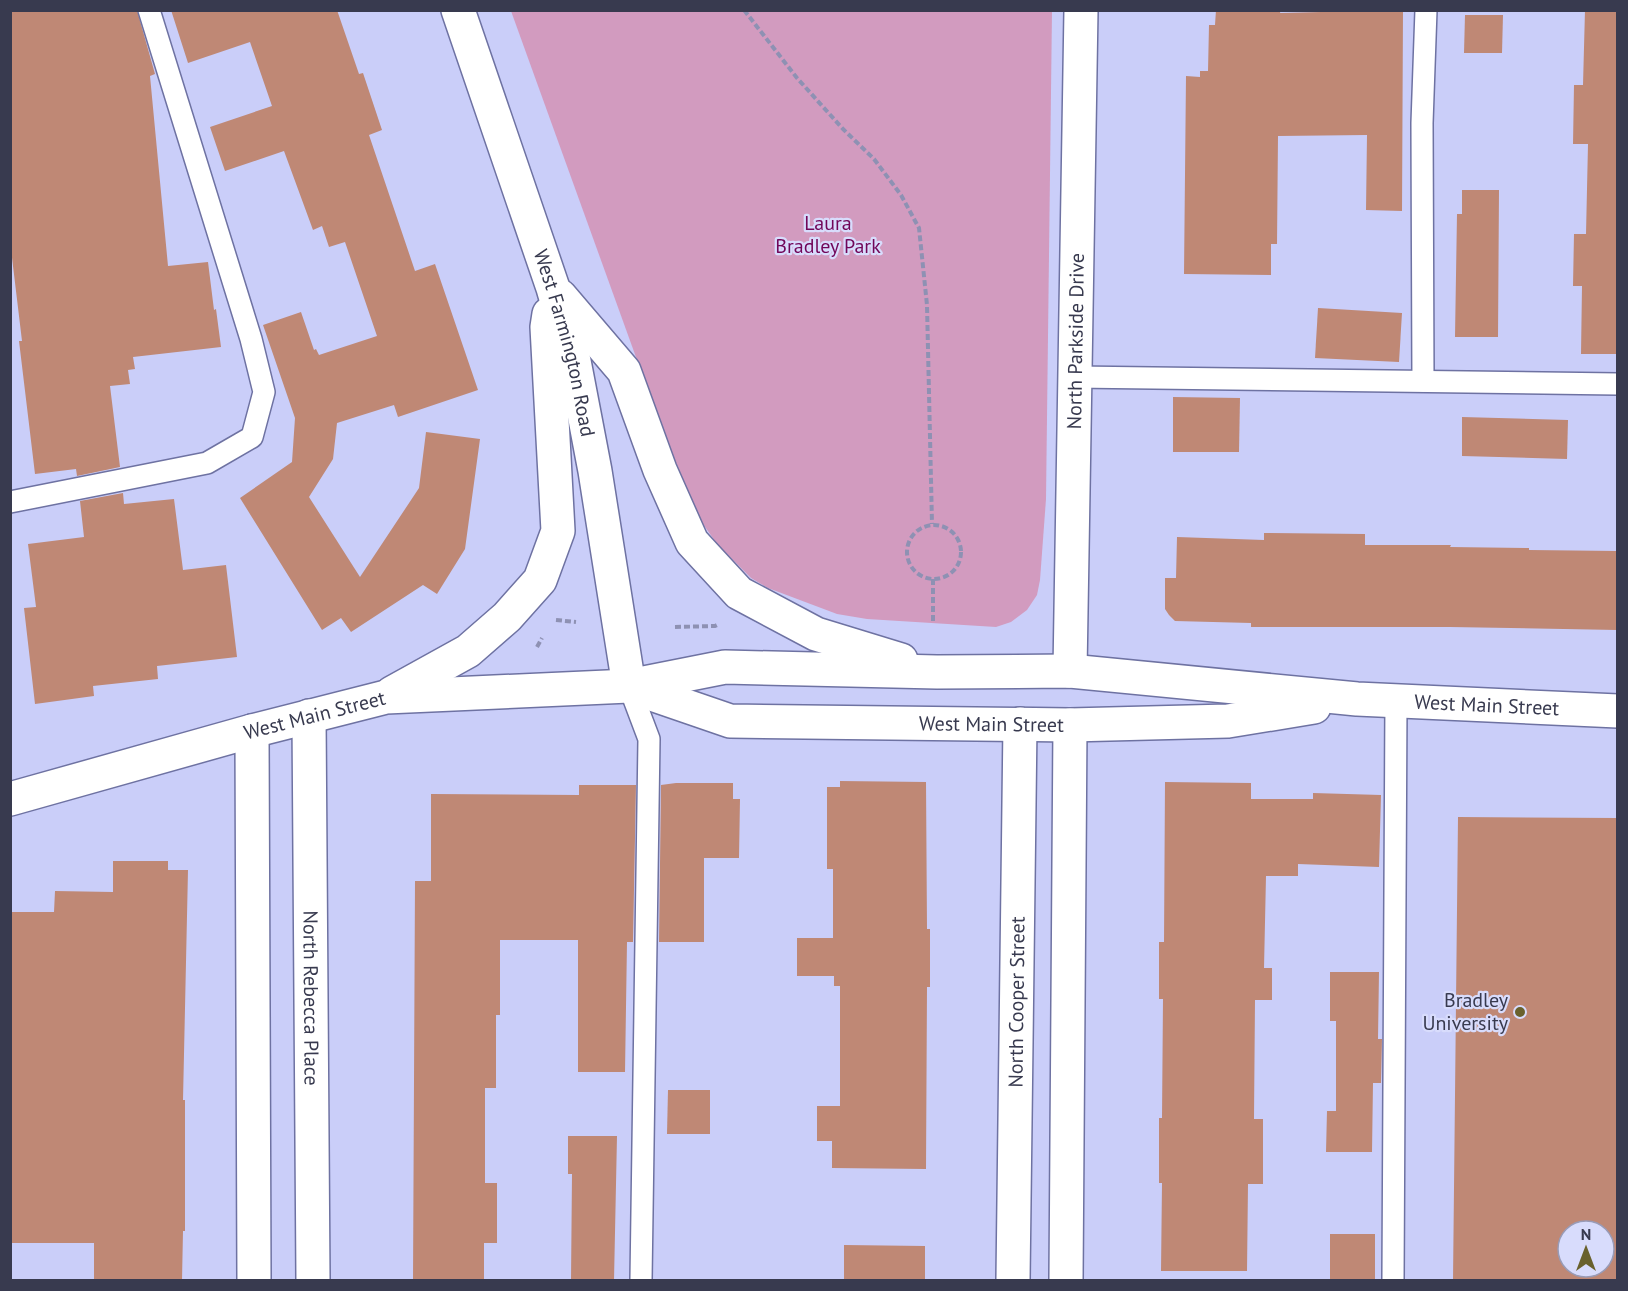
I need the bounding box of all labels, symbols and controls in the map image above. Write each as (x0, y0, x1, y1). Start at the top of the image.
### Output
park label: Laura Bradley Park (775, 210, 881, 259)
street label: West Farmington Road (528, 246, 601, 439)
street label: North Parkside Drive (1061, 253, 1090, 429)
street label: West Main Street (241, 685, 388, 746)
street label: West Main Street (1414, 689, 1560, 721)
street label: West Main Street (919, 710, 1064, 738)
street label: North Rebecca Place (297, 910, 325, 1086)
street label: North Cooper Street (1002, 916, 1031, 1088)
place label: Bradley University (1422, 987, 1509, 1036)
marker: Bradley University (1513, 1005, 1527, 1019)
north arrow (1556, 1219, 1616, 1279)
text: N (1581, 1224, 1591, 1244)

